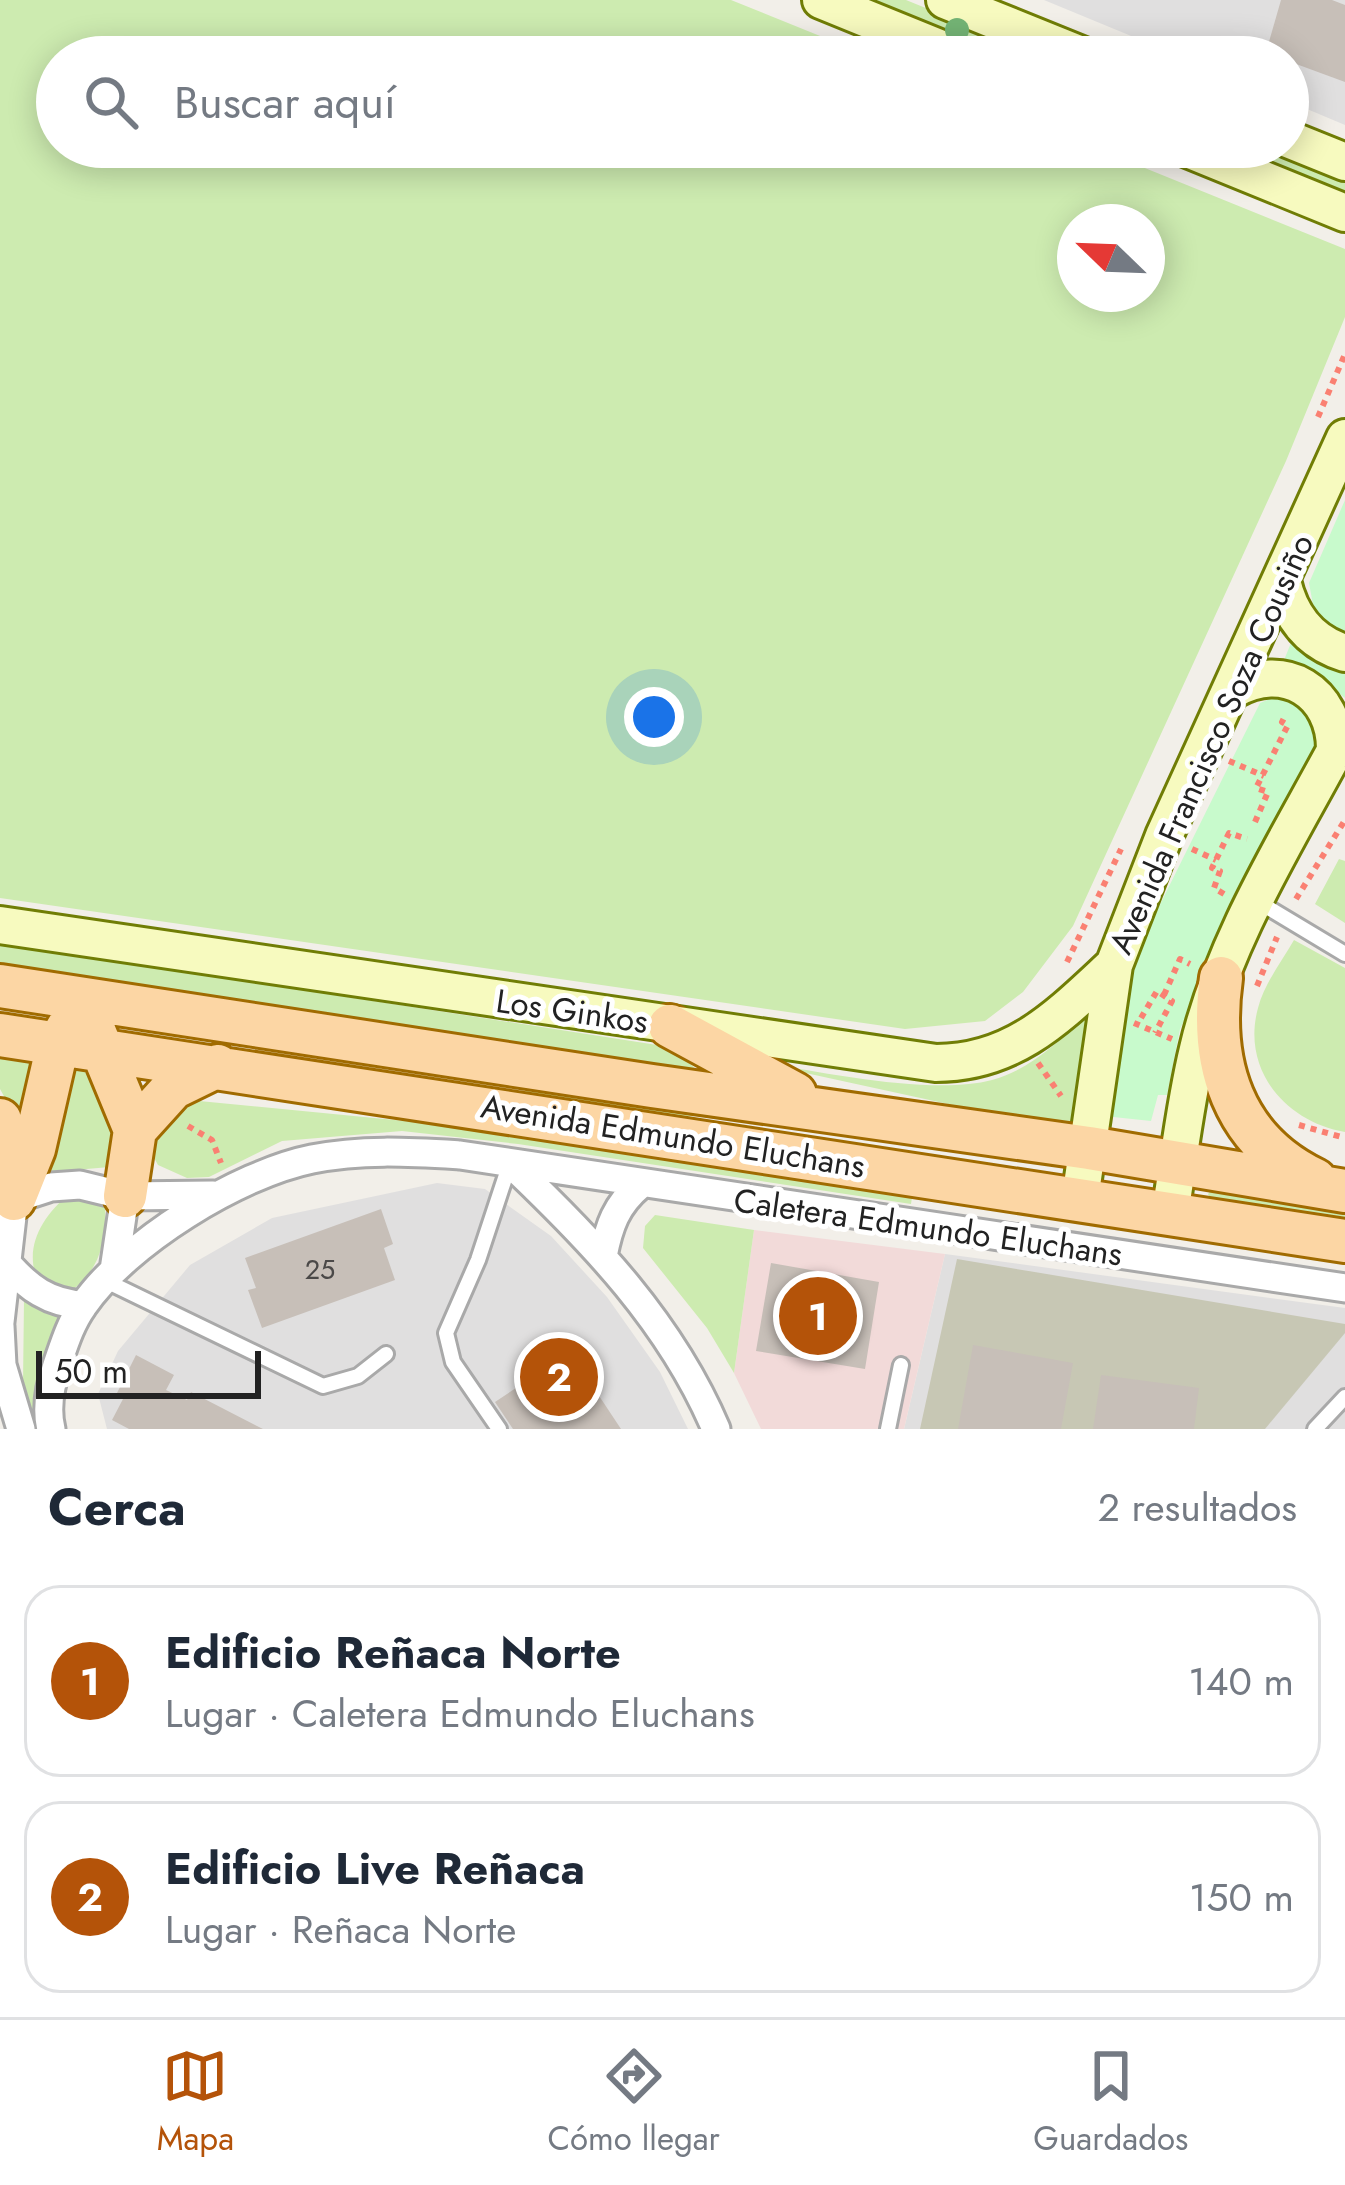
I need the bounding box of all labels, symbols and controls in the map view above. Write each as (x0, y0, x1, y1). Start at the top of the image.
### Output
search box (36, 36, 1309, 168)
icon: search (78, 69, 144, 135)
text: Buscar aquí (174, 70, 396, 135)
north arrow (1057, 204, 1165, 312)
street label: Avenida Francisco Soza Cousiño (1097, 527, 1325, 961)
your location (624, 687, 684, 747)
street label: Los Ginkos (493, 977, 651, 1045)
street label: Avenida Edmundo Eluchans (478, 1082, 868, 1190)
street label: Caletera Edmundo Eluchans (731, 1176, 1125, 1278)
house number: 25 (305, 1250, 335, 1289)
pin: 1 (779, 1271, 857, 1361)
pin: 2 (520, 1332, 598, 1422)
scale bar (36, 1345, 261, 1398)
text: 50 m (54, 1348, 128, 1395)
text: Cerca (48, 1470, 186, 1544)
text: 2 resultados (1098, 1479, 1297, 1536)
text: Edificio Reñaca Norte (165, 1620, 621, 1685)
text: 1 (80, 1653, 100, 1710)
text: 140 m (1188, 1653, 1294, 1710)
text: Lugar · Caletera Edmundo Eluchans (165, 1685, 755, 1742)
text: Edificio Live Reñaca (165, 1836, 585, 1901)
text: 2 (77, 1869, 103, 1926)
text: 150 m (1189, 1869, 1294, 1926)
text: Lugar · Reñaca Norte (165, 1901, 516, 1958)
tab: Mapa (157, 2043, 234, 2162)
tab: Cómo llegar (547, 2043, 720, 2162)
tab: Guardados (1033, 2043, 1188, 2162)

